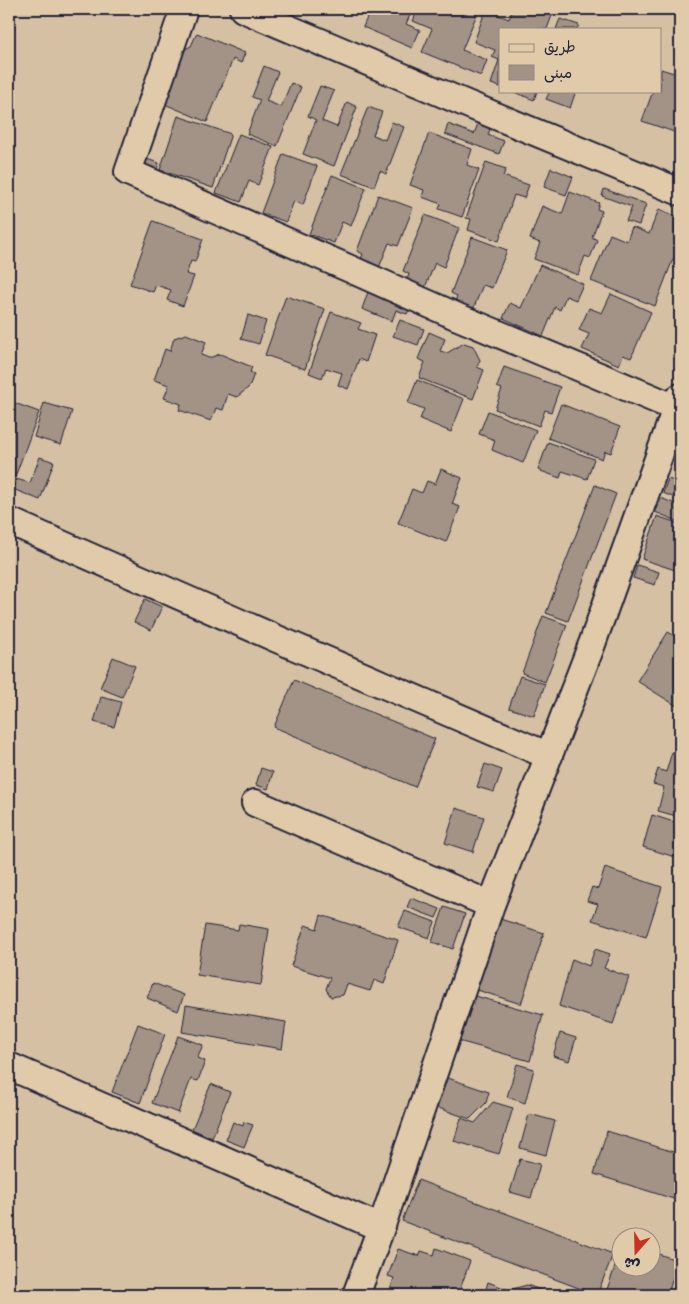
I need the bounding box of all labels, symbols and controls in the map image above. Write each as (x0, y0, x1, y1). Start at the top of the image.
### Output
legend (499, 28, 662, 92)
text: طريق (544, 38, 576, 57)
text: مبنى (544, 64, 572, 83)
north arrow (612, 1226, 662, 1276)
text: ش (622, 1253, 642, 1274)

